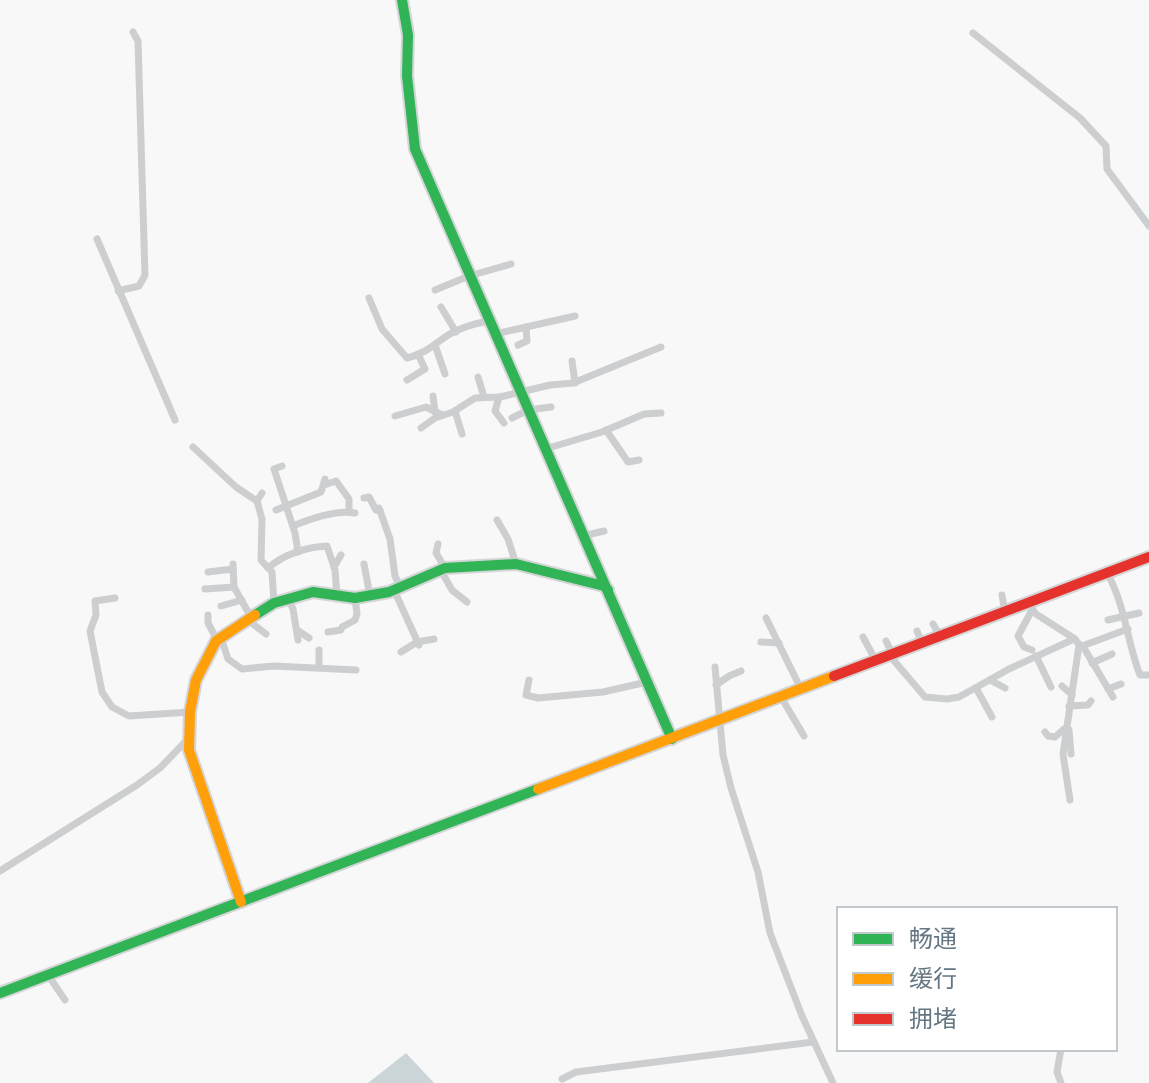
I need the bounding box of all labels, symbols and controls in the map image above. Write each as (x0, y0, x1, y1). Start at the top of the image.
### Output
legend (837, 907, 1117, 1051)
text: 畅通 (909, 923, 957, 953)
text: 缓行 (909, 963, 957, 993)
text: 拥堵 (909, 1003, 957, 1033)

